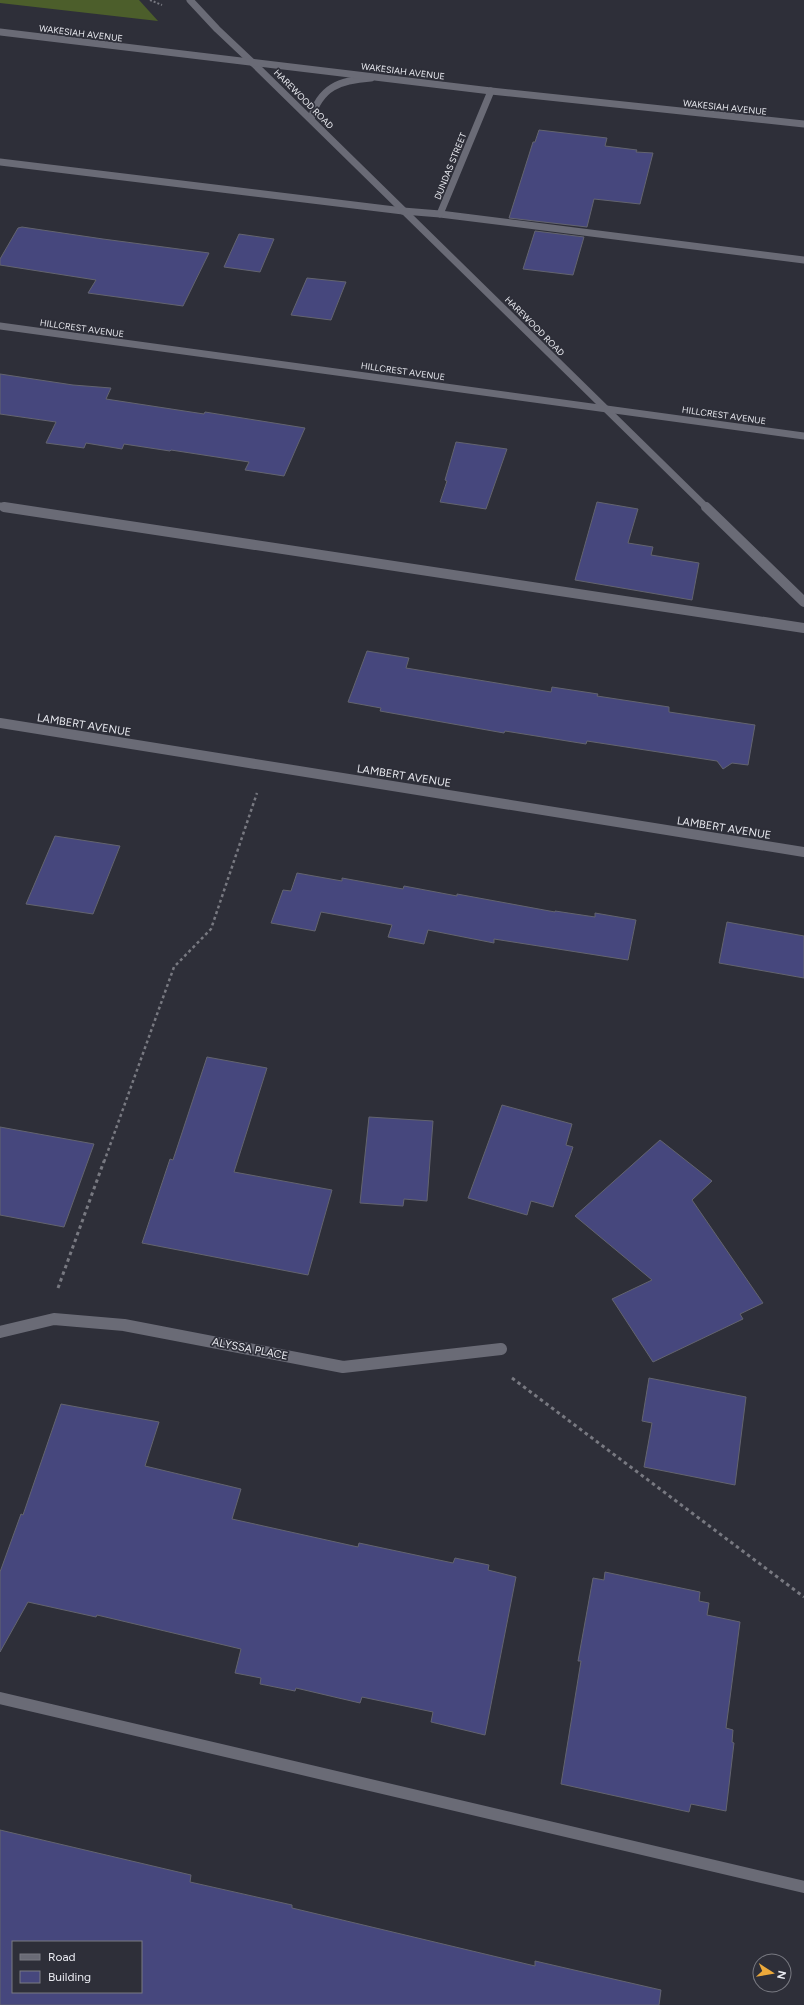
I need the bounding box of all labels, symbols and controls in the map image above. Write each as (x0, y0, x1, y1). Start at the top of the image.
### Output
street label: WAKESIAH AVENUE (39, 22, 123, 44)
street label: WAKESIAH AVENUE (361, 60, 445, 82)
street label: HAREWOOD ROAD (272, 67, 336, 131)
street label: WAKESIAH AVENUE (683, 97, 767, 117)
street label: DUNDAS STREET (432, 131, 468, 201)
street label: HAREWOOD ROAD (503, 294, 567, 358)
street label: HILLCREST AVENUE (39, 317, 125, 339)
street label: HILLCREST AVENUE (360, 360, 446, 382)
street label: HILLCREST AVENUE (681, 404, 767, 426)
street label: LAMBERT AVENUE (36, 711, 132, 739)
street label: LAMBERT AVENUE (356, 762, 452, 790)
street label: LAMBERT AVENUE (676, 814, 772, 842)
street label: ALYSSA PLACE (211, 1335, 289, 1363)
legend (12, 1941, 142, 1993)
text: Road (48, 1950, 76, 1964)
north arrow (752, 1953, 792, 1993)
text: N (774, 1969, 789, 1980)
text: Building (48, 1970, 91, 1984)

